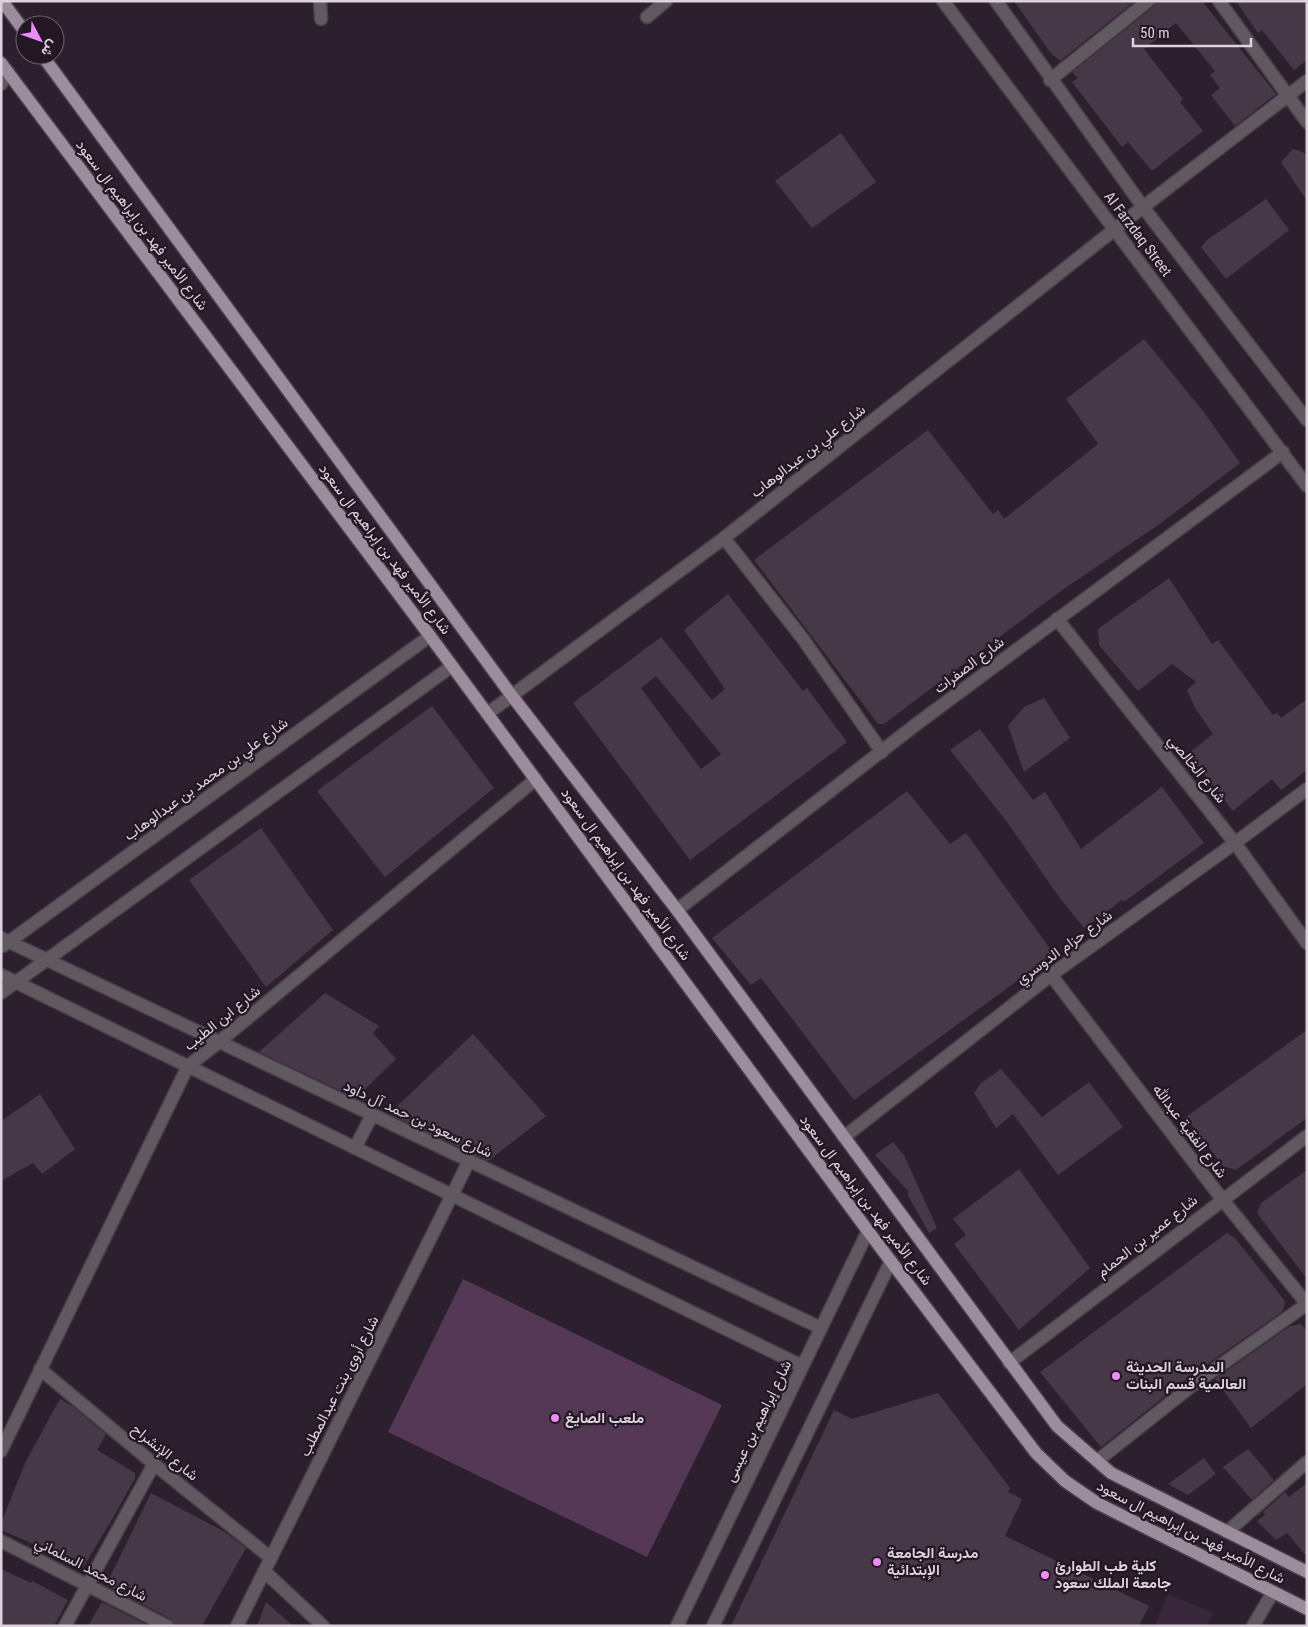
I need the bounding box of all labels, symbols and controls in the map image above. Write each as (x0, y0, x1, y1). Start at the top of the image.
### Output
north arrow (15, 15, 65, 65)
scale bar (1133, 15, 1250, 47)
text: 50 m (1140, 24, 1170, 42)
text: ش (37, 36, 61, 60)
street label: شارع الأمير فهد بن إبراهيم ال سعود (70, 136, 212, 315)
street label: Al Farzdaq Street (1100, 188, 1176, 280)
street label: شارع علي بن عبدالوهاب (747, 400, 872, 505)
street label: شارع الأمير فهد بن إبراهيم ال سعود (313, 460, 455, 639)
street label: شارع الصفرات (930, 633, 1009, 699)
street label: شارع علي بن محمد بن عبدالوهاب (121, 713, 294, 848)
street label: شارع الخالصي (1161, 731, 1230, 809)
street label: شارع الأمير فهد بن إبراهيم ال سعود (556, 784, 695, 965)
street label: شارع حزام الدوسري (1012, 906, 1118, 991)
street label: شارع ابن الطيب (180, 982, 265, 1056)
street label: شارع سعود بن حمد آل داود (340, 1077, 495, 1163)
street label: شارع الفقية عبدالله (1147, 1081, 1231, 1183)
street label: شارع الأمير فهد بن إبراهيم ال سعود (794, 1111, 936, 1290)
street label: شارع عمير بن الحمام (1093, 1191, 1203, 1283)
street label: شارع أروى بنت عبدالمطلب (296, 1312, 384, 1460)
street label: شارع إبراهيم بن عيسى (721, 1357, 797, 1486)
place label: المدرسة الحديثة العالمية قسم البنات (1126, 1358, 1246, 1394)
marker: المدرسة الحديثة العالمية قسم البنات (1110, 1370, 1122, 1382)
place label: ملعب الصايغ (565, 1409, 644, 1428)
marker: ملعب الصايغ (549, 1412, 561, 1424)
street label: شارع الإنشراح (127, 1420, 202, 1486)
street label: شارع الأمير فهد بن إبراهيم ال سعود (1093, 1477, 1288, 1589)
street label: شارع محمد السلماني (30, 1533, 150, 1609)
place label: مدرسة الجامعة الإبتدائية (887, 1544, 978, 1580)
marker: مدرسة الجامعة الإبتدائية (871, 1556, 883, 1568)
place label: كلية طب الطوارئ جامعة الملك سعود (1055, 1557, 1171, 1592)
marker: كلية طب الطوارئ جامعة الملك سعود (1039, 1569, 1051, 1581)

